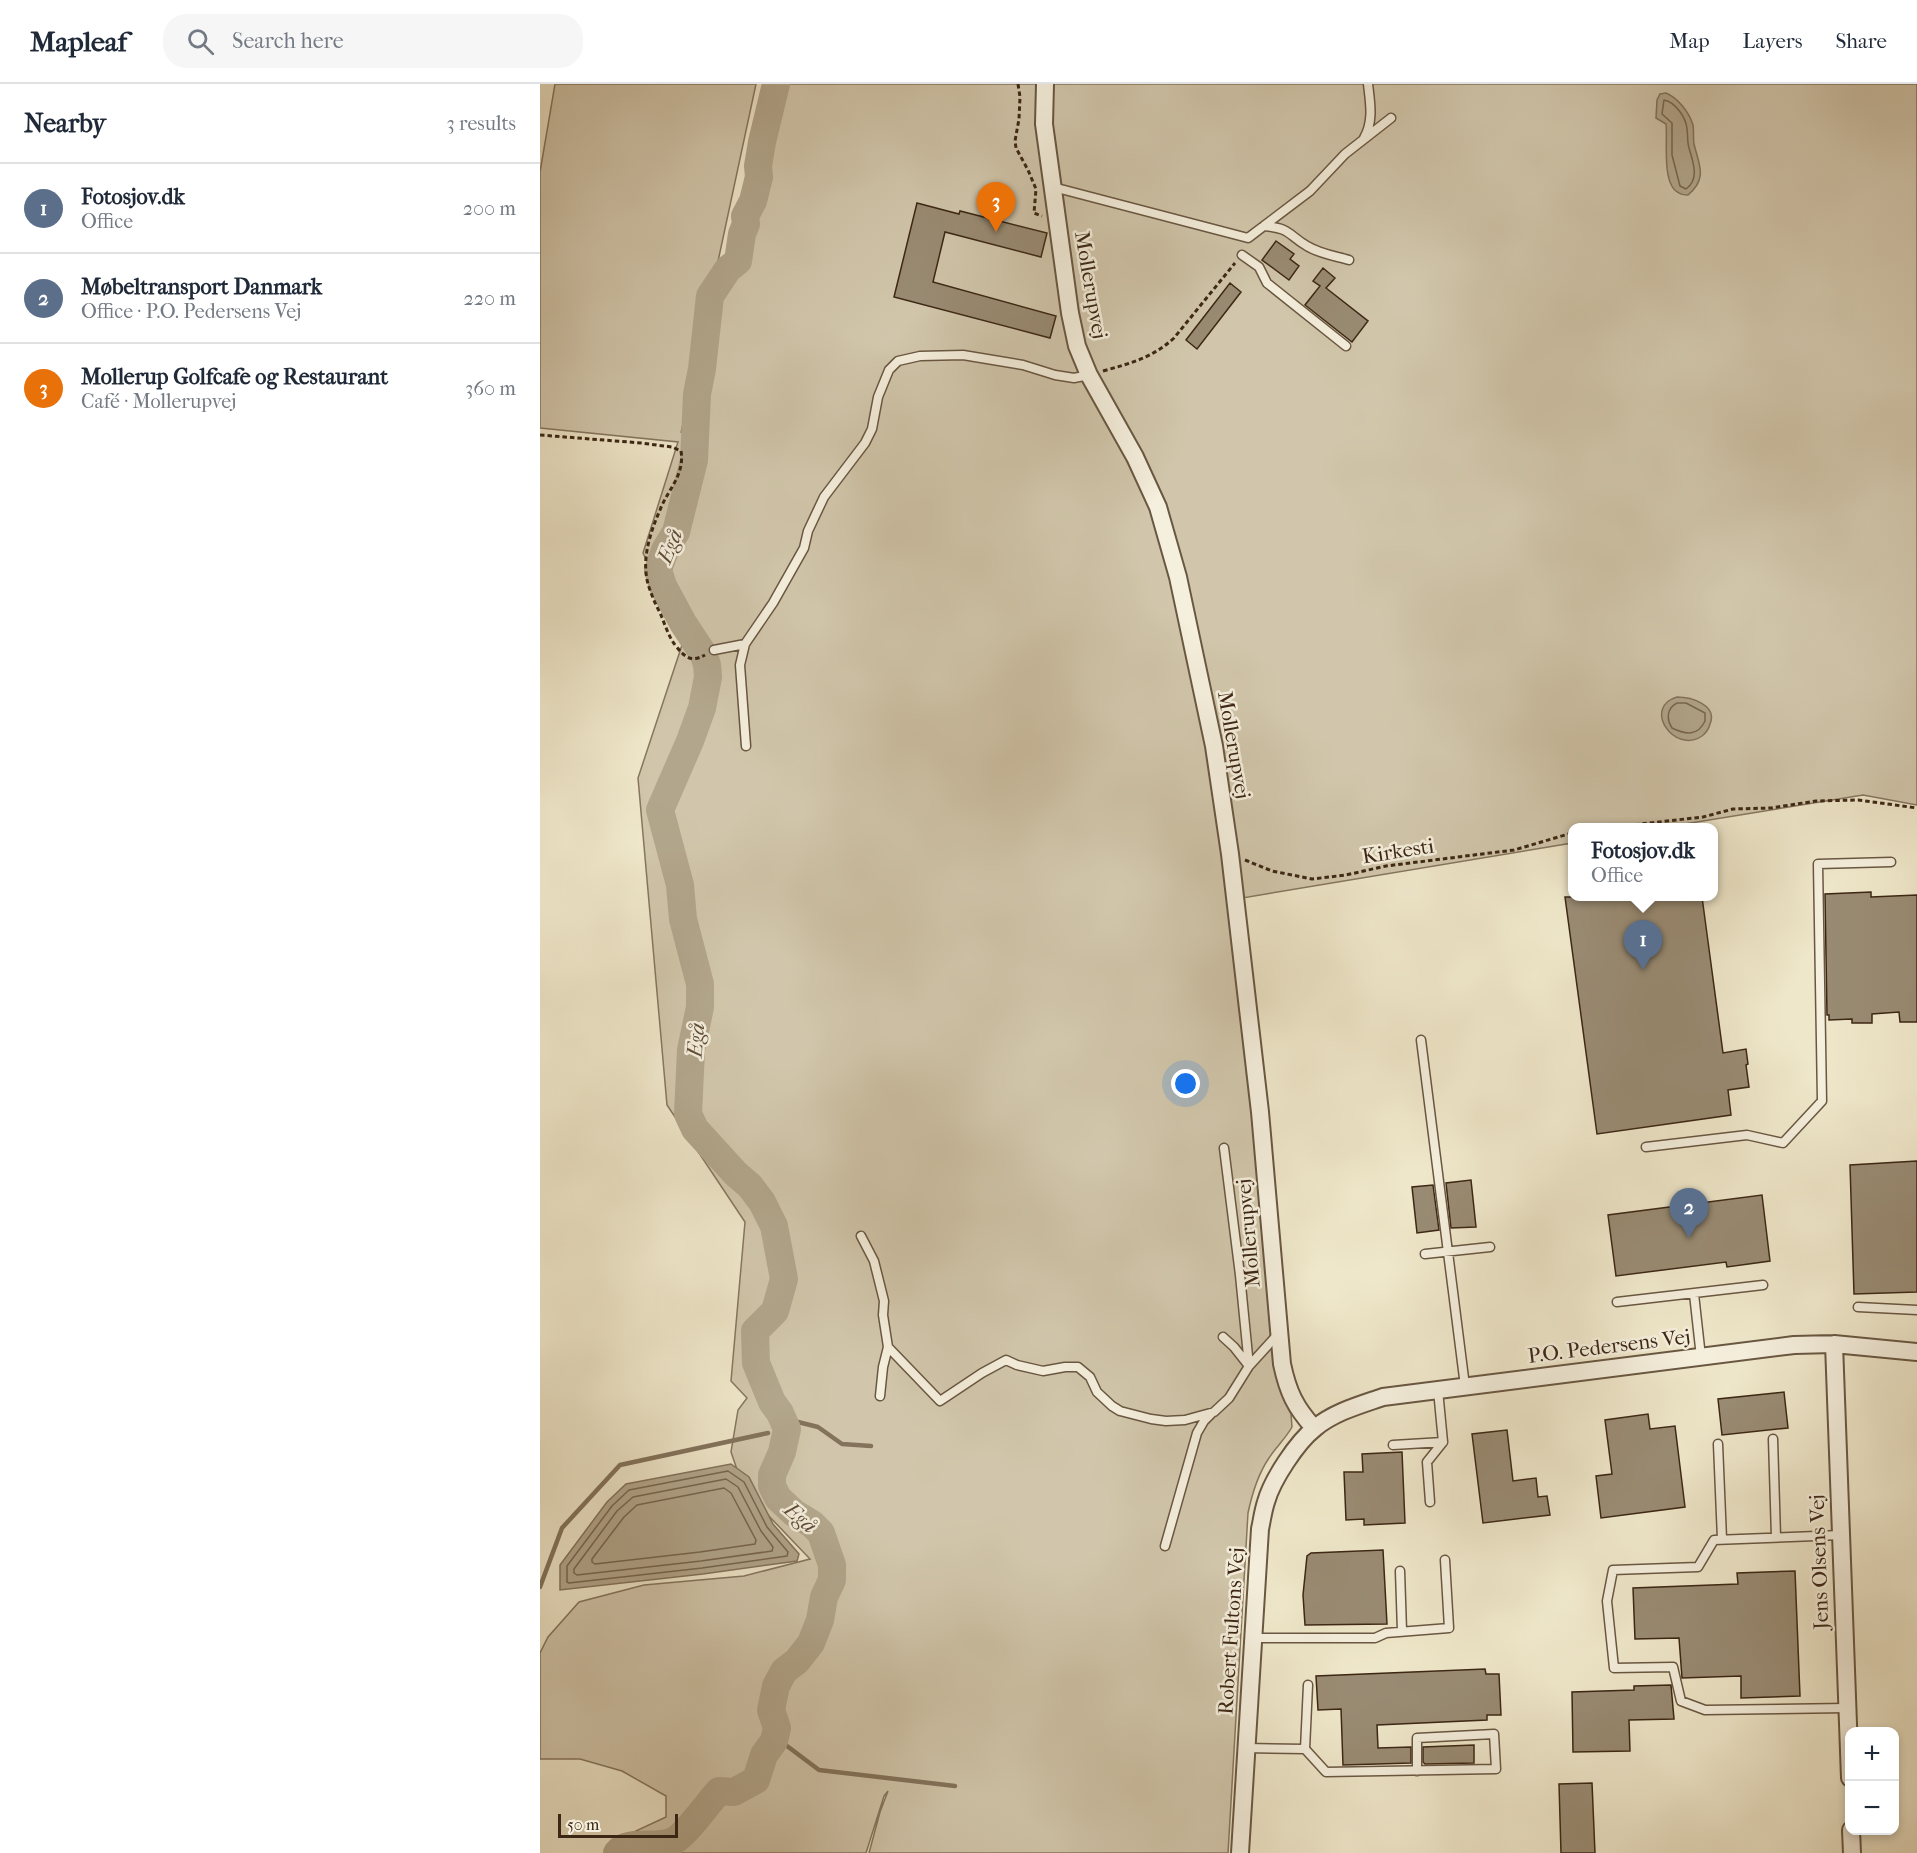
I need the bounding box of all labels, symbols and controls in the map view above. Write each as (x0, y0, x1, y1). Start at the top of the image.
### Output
search box (163, 14, 583, 68)
text: Mapleaf (30, 25, 127, 58)
icon: search (184, 25, 217, 58)
text: Search here (232, 28, 344, 54)
text: Map (1669, 29, 1710, 53)
text: Layers (1743, 29, 1802, 53)
text: Share (1835, 29, 1887, 53)
text: Nearby (24, 108, 106, 139)
text: 3 results (447, 112, 516, 135)
pin: 3 (976, 182, 1016, 232)
text: Fotosjov.dk (81, 184, 185, 210)
text: 1 (40, 197, 47, 220)
text: 200 m (463, 197, 516, 220)
text: Office (81, 210, 133, 233)
street label: Mollerupvej (1070, 229, 1112, 341)
text: Møbeltransport Danmark (81, 274, 322, 300)
text: 2 (38, 287, 49, 310)
text: 220 m (463, 287, 516, 310)
text: Office · P.O. Pedersens Vej (81, 300, 301, 323)
text: Mollerup Golfcafe og Restaurant (81, 364, 388, 390)
text: 3 (39, 377, 48, 400)
text: 360 m (465, 377, 516, 400)
text: Café · Mollerupvej (81, 390, 236, 413)
water label: Egå (651, 525, 688, 569)
street label: Mollerupvej (1213, 689, 1255, 801)
popup (1568, 823, 1718, 901)
street label: Kirkesti (1360, 833, 1436, 869)
text: Fotosjov.dk (1591, 838, 1695, 864)
text: Office (1591, 864, 1643, 887)
pin: 1 (1624, 920, 1662, 970)
water label: Egå (681, 1022, 710, 1060)
your location (1171, 1069, 1200, 1098)
street label: Mollerupvej (1231, 1178, 1265, 1288)
pin: 2 (1670, 1188, 1708, 1238)
street label: P.O. Pedersens Vej (1526, 1324, 1692, 1368)
street label: Jens Olsens Vej (1805, 1494, 1833, 1632)
water label: Egå (777, 1495, 822, 1539)
street label: Robert Fultons Vej (1213, 1547, 1249, 1715)
map controls (1845, 1727, 1899, 1835)
button: + (1845, 1727, 1899, 1781)
button: − (1845, 1781, 1899, 1835)
scale bar (558, 1811, 678, 1838)
text: 50 m (567, 1815, 599, 1834)

